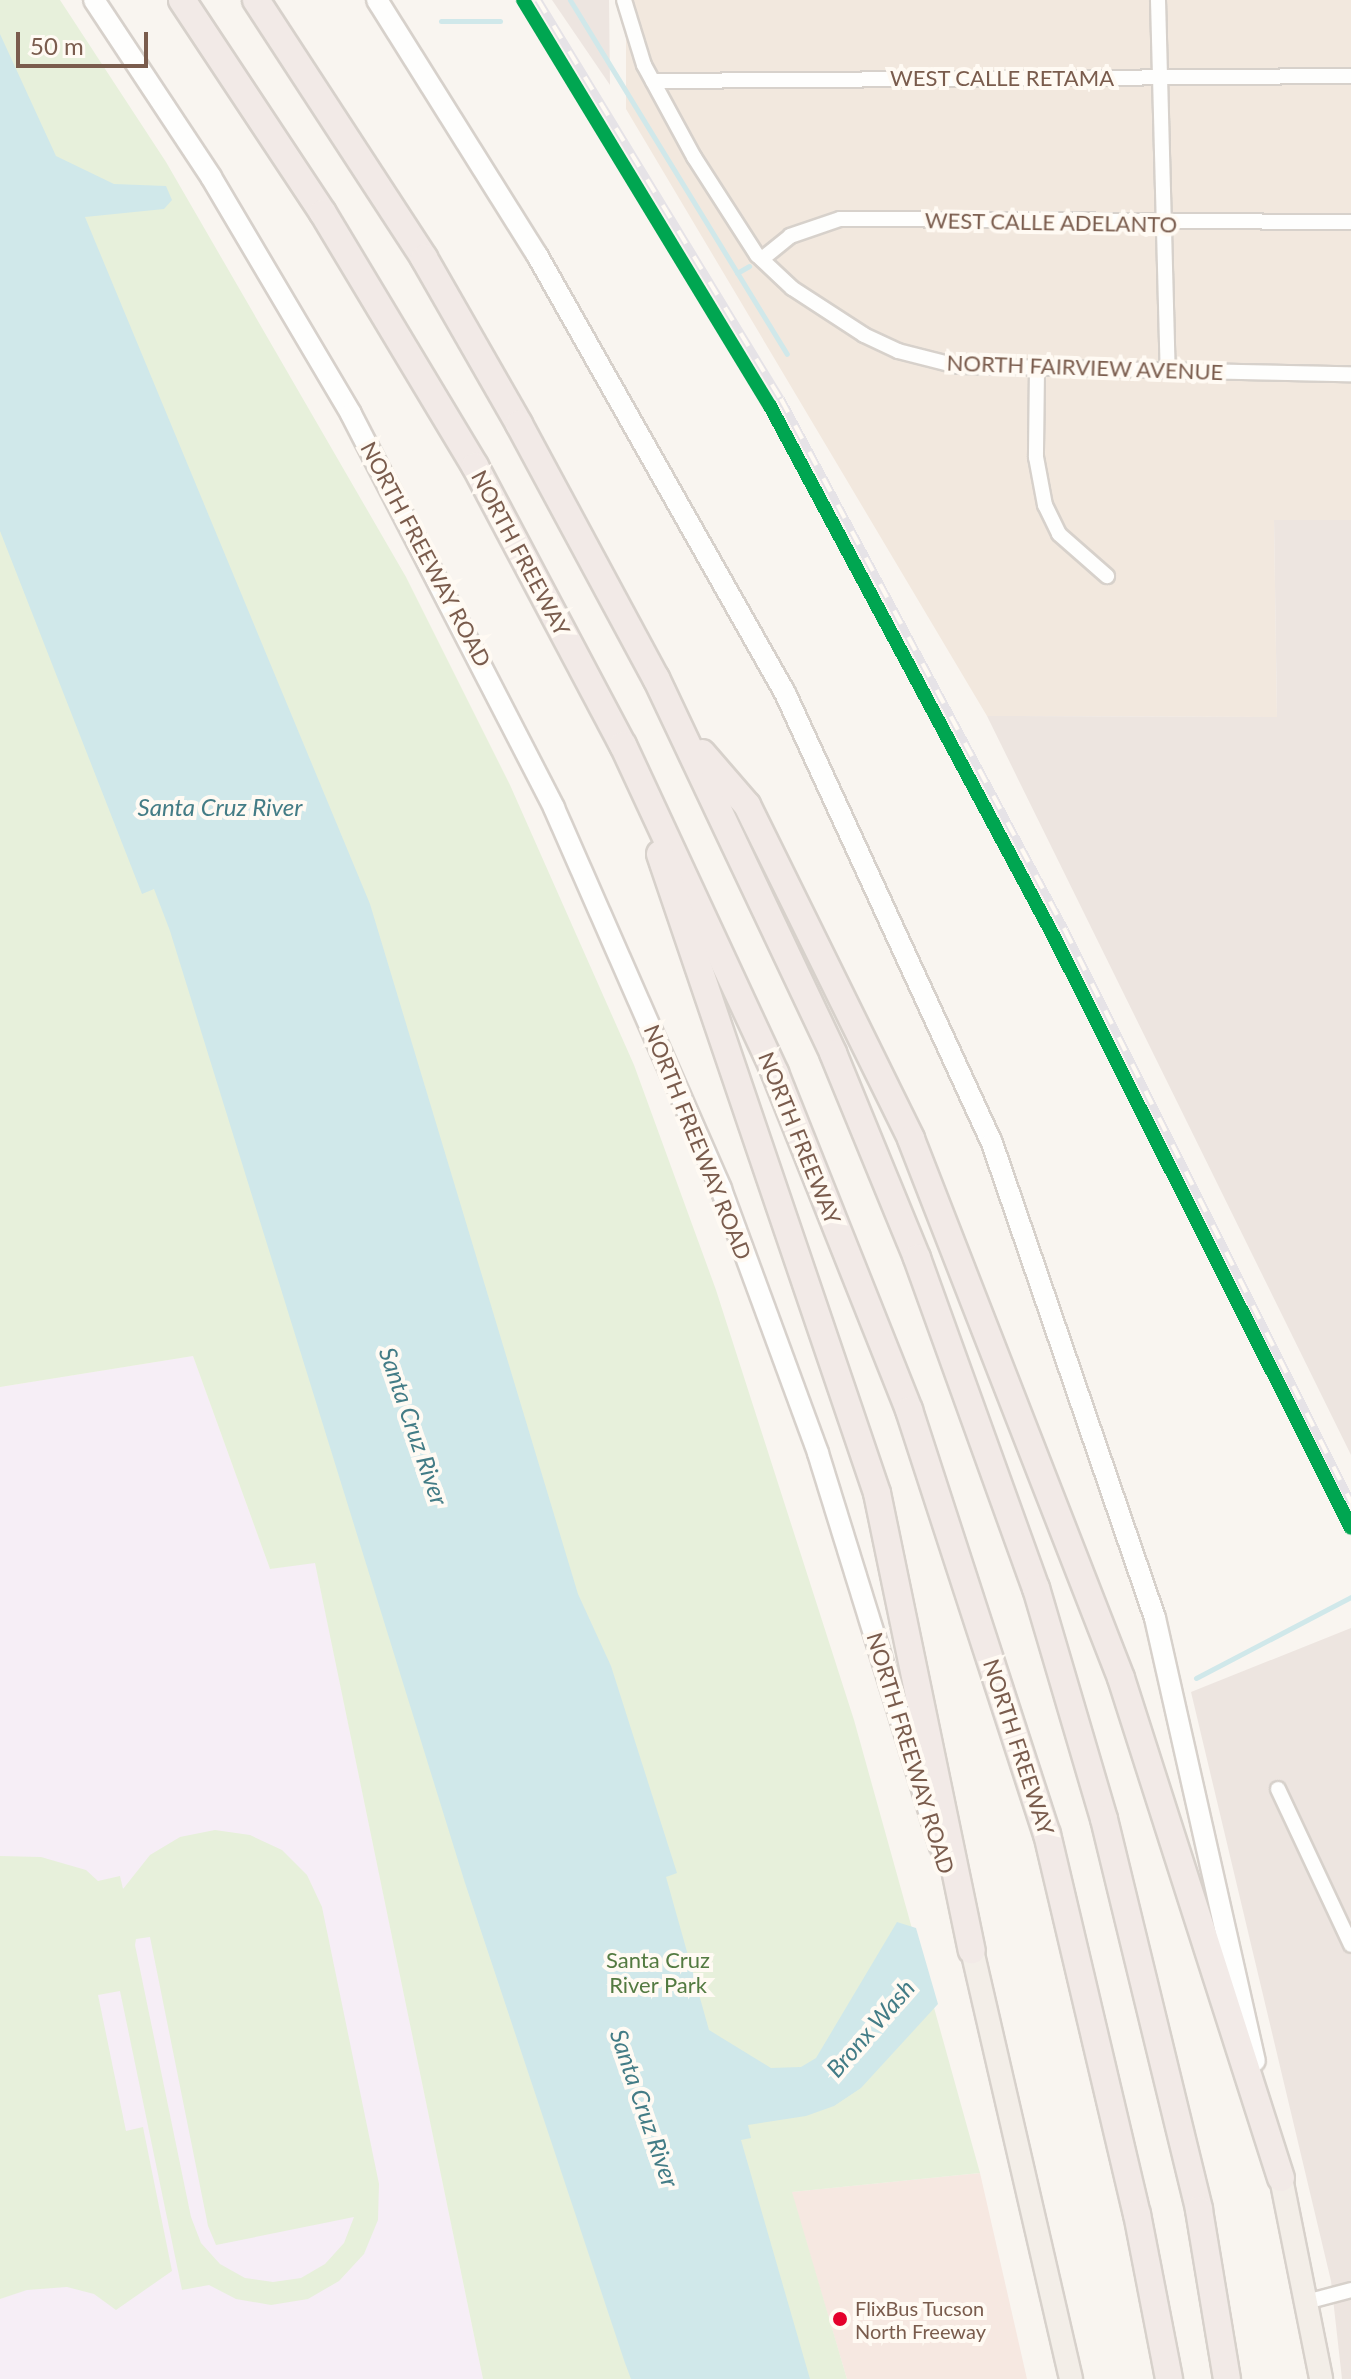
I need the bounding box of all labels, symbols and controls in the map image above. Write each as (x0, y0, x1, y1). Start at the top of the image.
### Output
scale bar (20, 16, 152, 66)
text: 50 m (30, 31, 84, 60)
street label: WEST CALLE RETAMA (890, 65, 1114, 91)
street label: WEST CALLE ADELANTO (924, 207, 1178, 237)
street label: NORTH FAIRVIEW AVENUE (946, 349, 1224, 385)
street label: NORTH FREEWAY ROAD (355, 437, 497, 671)
street label: NORTH FREEWAY (466, 466, 576, 640)
water label: Santa Cruz River (138, 793, 302, 821)
street label: NORTH FREEWAY ROAD (639, 1020, 757, 1264)
street label: NORTH FREEWAY (753, 1048, 847, 1228)
water label: Santa Cruz River (374, 1343, 454, 1509)
street label: NORTH FREEWAY ROAD (862, 1629, 960, 1877)
street label: NORTH FREEWAY (978, 1656, 1060, 1838)
park label: Santa Cruz River Park (606, 1946, 710, 1998)
water label: Bronx Wash (820, 1973, 920, 2083)
water label: Santa Cruz River (605, 2025, 685, 2191)
place label: FlixBus Tucson North Freeway (855, 2296, 986, 2343)
marker: FlixBus Tucson North Freeway (832, 2311, 848, 2327)

